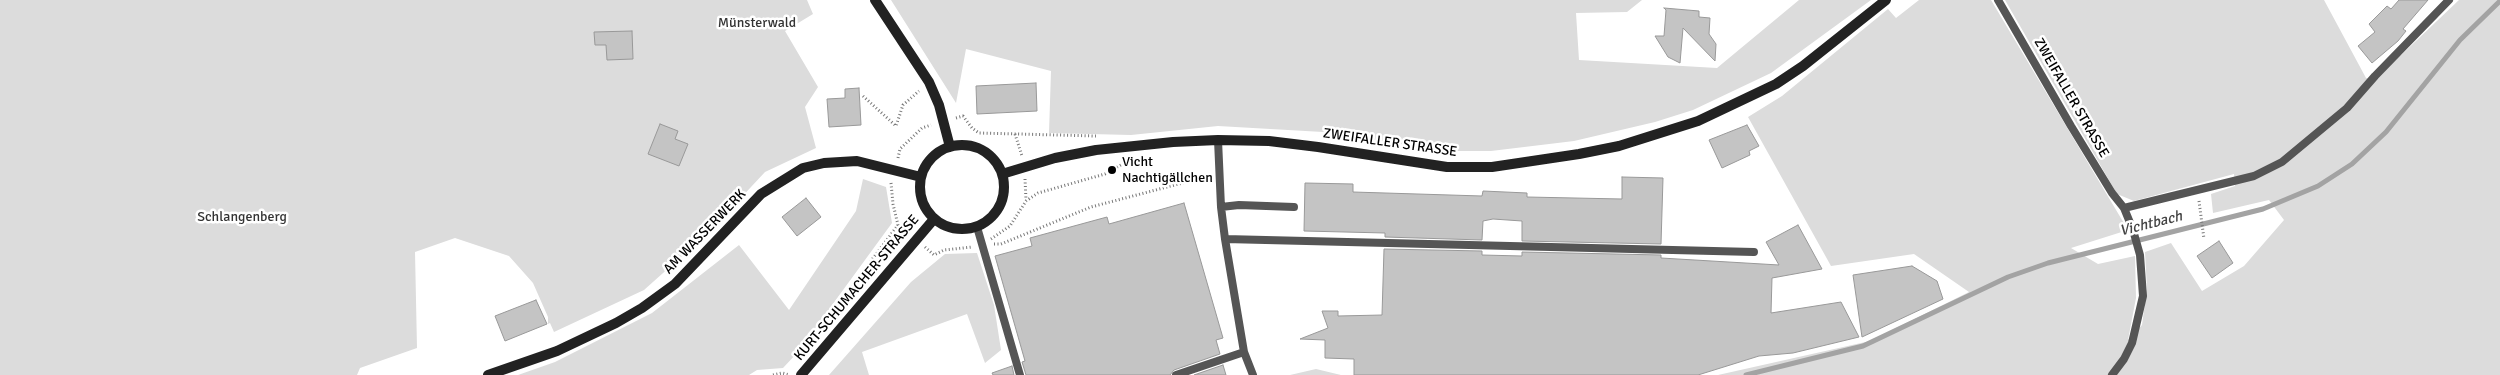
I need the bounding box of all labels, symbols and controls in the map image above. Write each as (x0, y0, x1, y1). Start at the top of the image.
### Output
park label: Münsterwald (718, 15, 796, 31)
street label: ZWEIFALLER STRASSE (2030, 35, 2112, 161)
street label: ZWEIFALLER STRASSE (1322, 125, 1458, 161)
place label: Vicht Nachtigällchen (1122, 154, 1213, 186)
marker: Vicht Nachtigällchen (1106, 164, 1118, 176)
street label: AM WASSERWERK (660, 186, 750, 278)
water label: Vichtbach (2118, 208, 2184, 240)
park label: Schlangenberg (197, 209, 287, 225)
street label: KURT-SCHUMACHER-STRASSE (791, 212, 923, 364)

